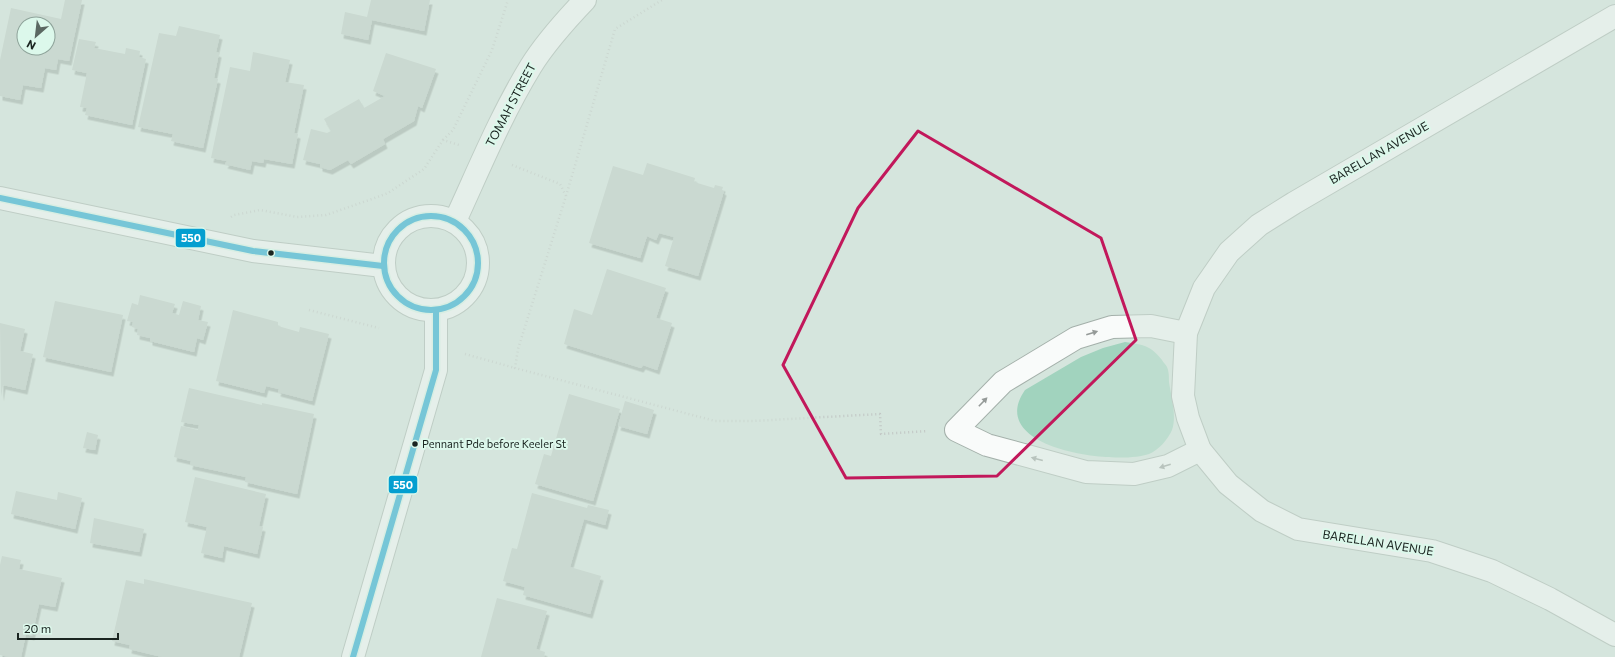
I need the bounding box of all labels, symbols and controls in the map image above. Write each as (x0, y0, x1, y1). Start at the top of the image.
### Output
north arrow (16, 16, 56, 56)
text: N (24, 38, 38, 53)
street label: TOMAH STREET (482, 60, 538, 149)
street label: BARELLAN AVENUE (1326, 118, 1431, 186)
line badge: 550 (175, 228, 206, 248)
text: 550 (181, 231, 201, 244)
unlabelled marker (266, 248, 276, 258)
one-way arrow (1086, 330, 1098, 336)
one-way arrow (978, 397, 988, 407)
place label: Pennant Pde before Keeler St (422, 437, 567, 450)
marker: Pennant Pde before Keeler St (410, 439, 420, 449)
one-way arrow (1031, 456, 1043, 462)
one-way arrow (1158, 463, 1170, 469)
line badge: 550 (388, 475, 418, 494)
text: 550 (393, 478, 413, 491)
street label: BARELLAN AVENUE (1322, 526, 1435, 558)
scale bar (18, 615, 118, 641)
text: 20 m (24, 621, 51, 635)

